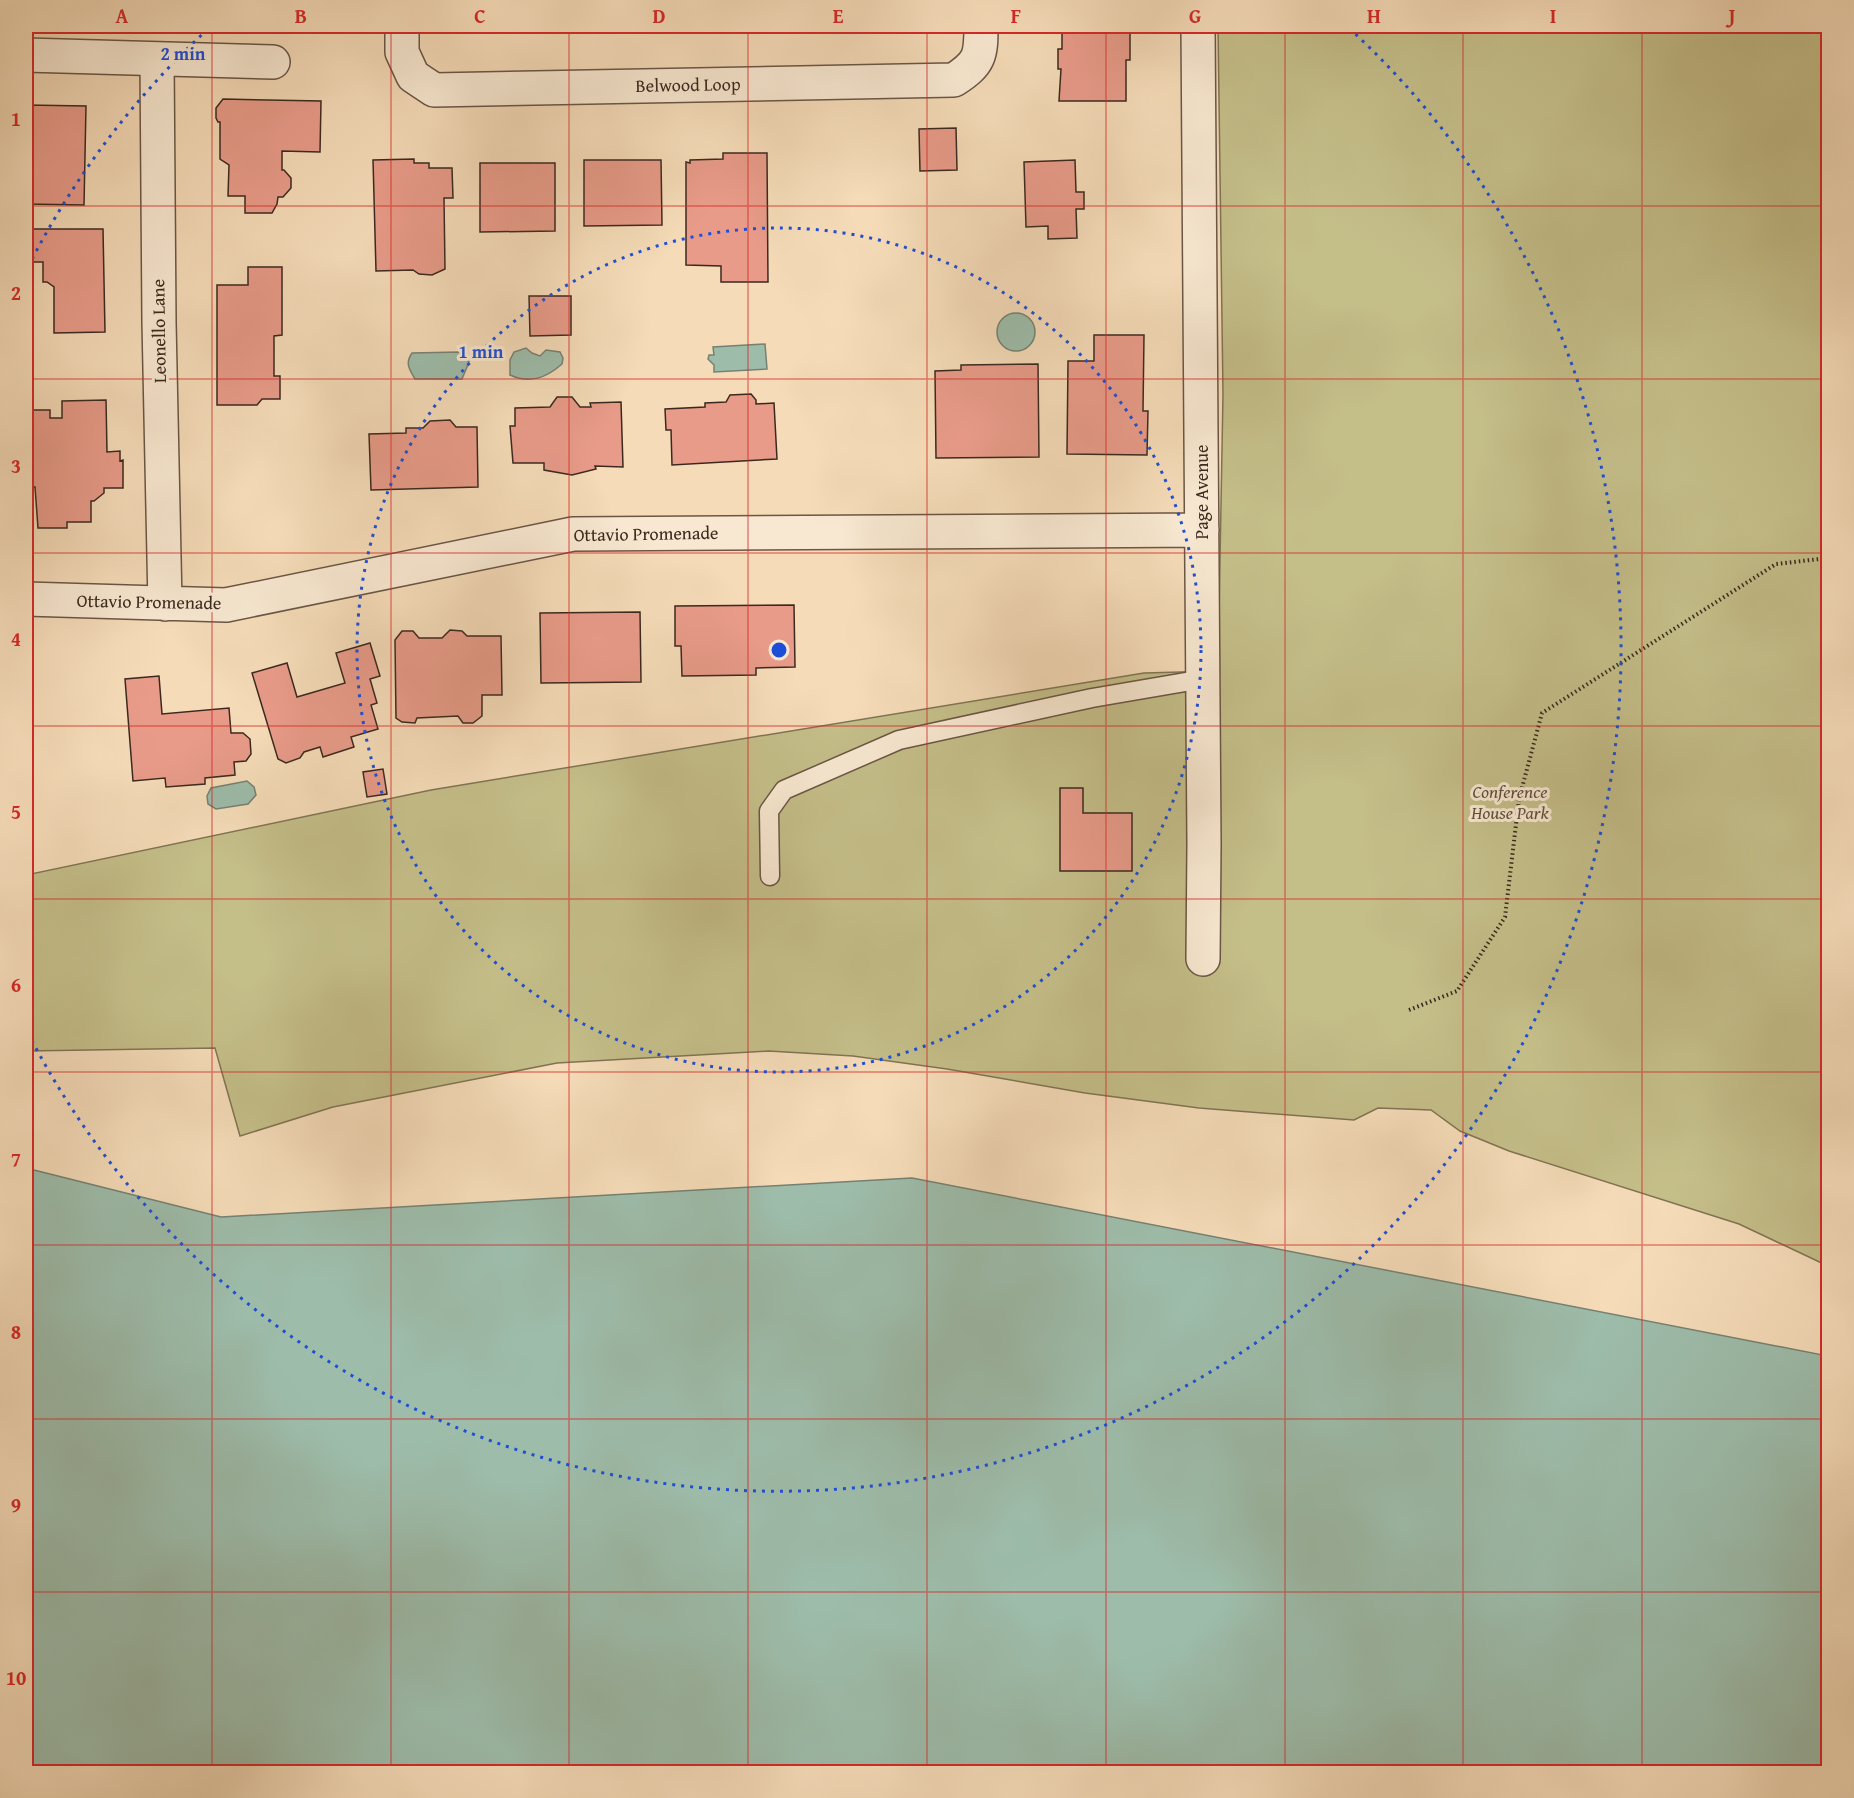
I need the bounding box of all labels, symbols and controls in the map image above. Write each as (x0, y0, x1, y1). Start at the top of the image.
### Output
text: A (116, 1, 129, 30)
text: B (295, 1, 307, 30)
text: C (474, 1, 486, 30)
text: D (652, 1, 666, 30)
text: E (833, 1, 844, 30)
text: F (1011, 1, 1021, 30)
text: G (1189, 1, 1201, 30)
text: H (1367, 1, 1381, 30)
text: I (1550, 1, 1556, 30)
text: J (1726, 1, 1736, 30)
text: 2 min (161, 40, 206, 67)
street label: Belwood Loop (635, 70, 741, 99)
text: 1 (11, 104, 21, 133)
text: 2 (11, 278, 21, 307)
street label: Leonello Lane (144, 279, 173, 383)
text: 1 min (459, 338, 504, 365)
street label: Page Avenue (1188, 445, 1215, 539)
text: 3 (11, 451, 21, 480)
street label: Ottavio Promenade (573, 519, 719, 548)
street label: Ottavio Promenade (76, 587, 222, 616)
text: 4 (11, 624, 21, 653)
centre of rings (769, 640, 789, 660)
park label: Conference House Park (1470, 778, 1549, 826)
text: 5 (11, 797, 21, 826)
text: 6 (11, 970, 21, 999)
text: 7 (11, 1144, 21, 1173)
text: 8 (11, 1317, 21, 1346)
text: 9 (11, 1490, 21, 1519)
text: 10 (6, 1663, 26, 1692)

